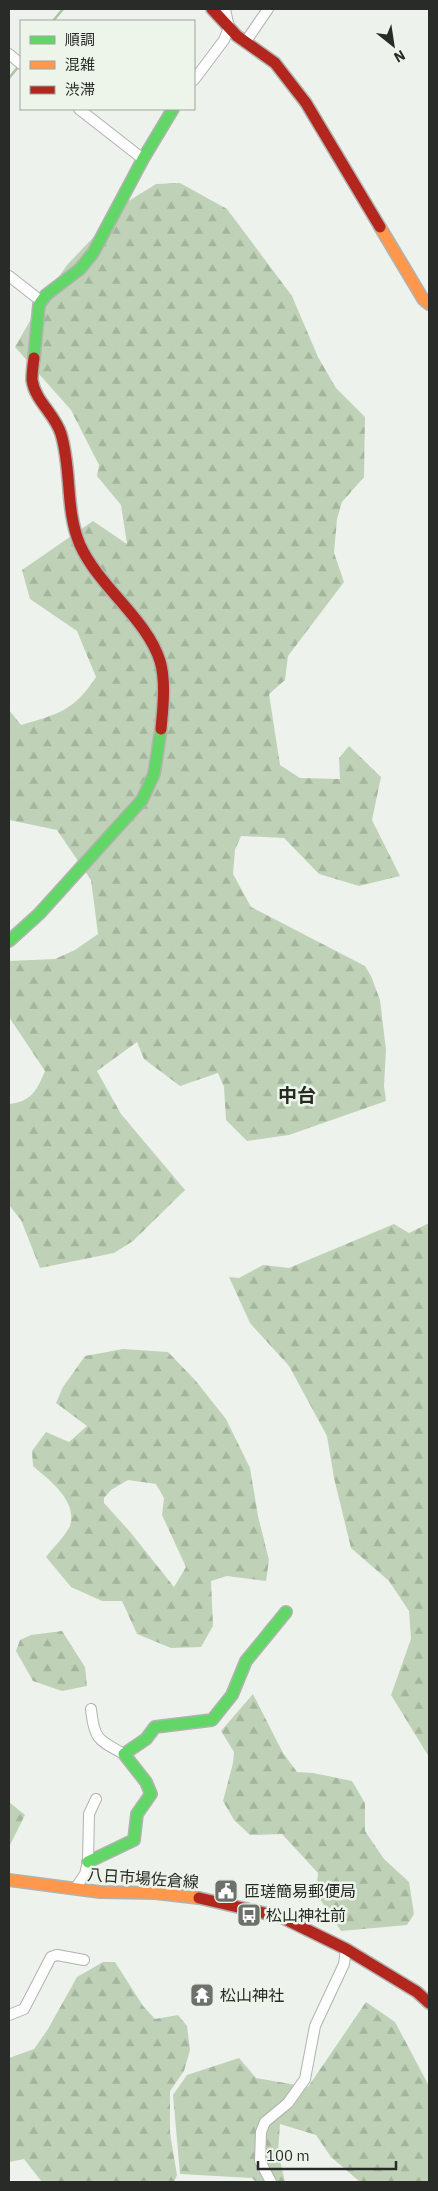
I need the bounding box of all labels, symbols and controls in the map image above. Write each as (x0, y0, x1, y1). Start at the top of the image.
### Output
legend (20, 20, 195, 110)
north arrow (368, 20, 418, 70)
text: 順調 (65, 30, 95, 49)
text: N (391, 46, 408, 67)
text: 混雑 (65, 55, 95, 74)
text: 渋滞 (65, 80, 95, 99)
district label: 中台 (278, 1083, 316, 1107)
street label: 八日市場佐倉線 (86, 1864, 200, 1892)
public building icon: 匝瑳簡易郵便局 (213, 1878, 239, 1904)
place label: 匝瑳簡易郵便局 (244, 1881, 356, 1901)
bus stop icon: 松山神社前 (236, 1902, 262, 1928)
place label: 松山神社前 (266, 1905, 346, 1925)
temple icon: 松山神社 (189, 1982, 215, 2008)
place label: 松山神社 (220, 1985, 284, 2005)
scale bar (258, 2138, 396, 2170)
text: 100 m (266, 2146, 310, 2165)

